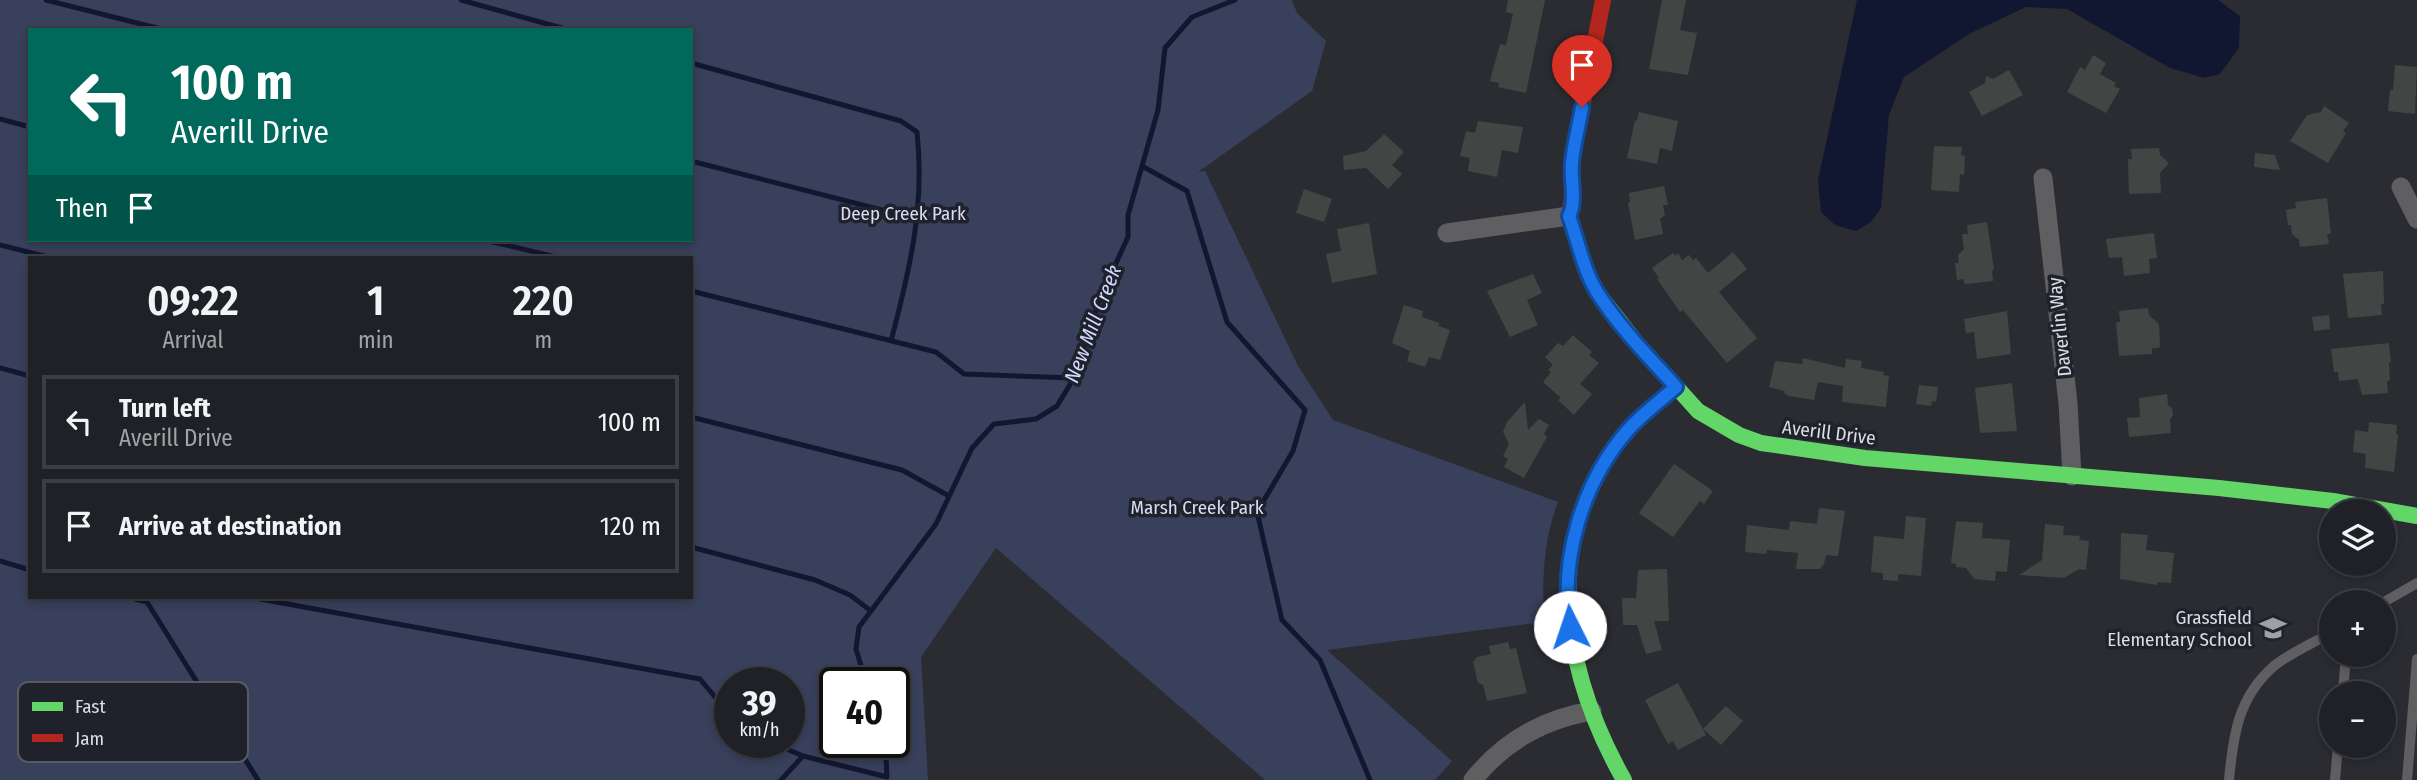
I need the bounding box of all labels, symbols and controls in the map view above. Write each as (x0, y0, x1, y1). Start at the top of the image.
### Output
pin (1552, 35, 1612, 107)
icon: arrive (1563, 46, 1601, 84)
text: 100 m (171, 53, 293, 112)
icon: left (56, 56, 147, 147)
text: Averill Drive (171, 113, 329, 151)
icon: arrive (122, 189, 160, 227)
text: Then (56, 193, 108, 224)
park label: Deep Creek Park (840, 202, 966, 225)
water label: New Mill Creek (1059, 261, 1127, 387)
text: 09:22 (147, 276, 239, 326)
text: 1 (367, 276, 385, 326)
text: 220 (513, 276, 574, 326)
street label: Daverlin Way (2043, 276, 2076, 378)
text: Arrival (162, 326, 223, 354)
text: min (358, 326, 394, 354)
text: m (534, 326, 552, 354)
text: Turn left (119, 393, 211, 424)
icon: left (60, 403, 98, 441)
text: 100 m (598, 407, 661, 438)
street label: Averill Drive (1781, 415, 1877, 450)
text: Averill Drive (119, 424, 233, 452)
park label: Marsh Creek Park (1130, 496, 1264, 519)
map controls (2319, 499, 2396, 758)
button: layers (2319, 499, 2396, 576)
icon: arrive (60, 507, 98, 545)
text: Arrive at destination (119, 511, 342, 542)
text: 120 m (600, 511, 661, 542)
position arrow (1533, 590, 1607, 664)
button: + (2319, 590, 2396, 667)
place label: Grassfield Elementary School (2107, 606, 2252, 651)
school or university icon: Grassfield Elementary School (2258, 613, 2288, 643)
speed limit sign: 40 (819, 667, 910, 758)
button: − (2319, 681, 2396, 758)
legend (18, 682, 248, 762)
text: 39 (742, 682, 777, 724)
text: Fast (75, 695, 106, 718)
text: km/h (739, 719, 780, 741)
text: Jam (75, 727, 104, 750)

